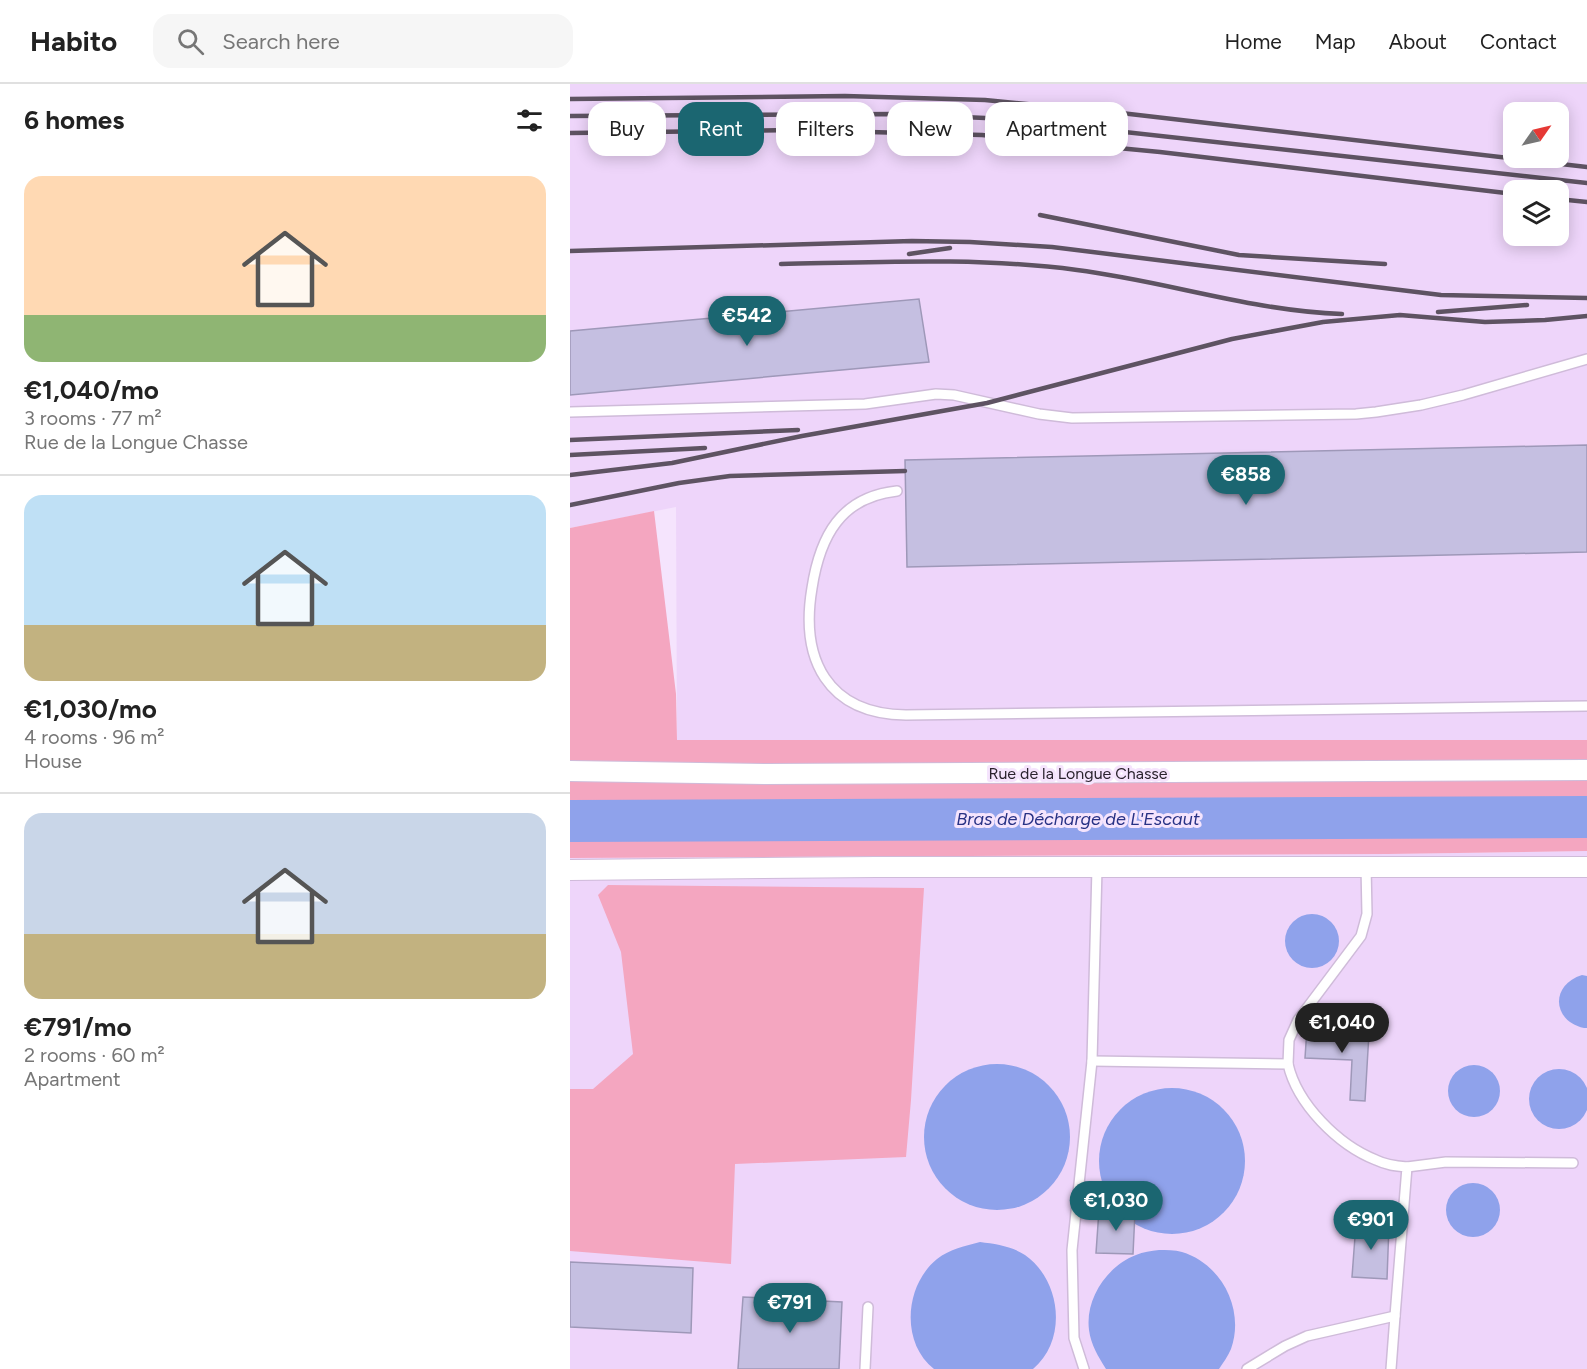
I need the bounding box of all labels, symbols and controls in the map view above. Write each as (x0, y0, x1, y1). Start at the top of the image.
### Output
search box (153, 14, 573, 68)
text: Habito (30, 24, 117, 58)
icon: search (174, 25, 207, 58)
text: Search here (222, 28, 340, 55)
text: Home (1225, 29, 1282, 54)
text: Map (1315, 29, 1356, 54)
text: About (1389, 29, 1447, 54)
text: Contact (1480, 29, 1557, 54)
chip: Buy (588, 102, 666, 156)
chip: Rent (678, 102, 764, 156)
chip: Filters (776, 102, 875, 156)
chip: New (887, 102, 973, 156)
chip: Apartment (985, 102, 1128, 156)
north arrow (1503, 102, 1569, 168)
map controls (1503, 102, 1569, 246)
text: 6 homes (24, 104, 124, 136)
icon: filters (513, 104, 546, 137)
button: layers (1503, 180, 1569, 246)
icon: home (231, 215, 339, 323)
pin: €542 (711, 296, 783, 347)
text: €542 (722, 303, 772, 327)
text: €1,040/mo (24, 374, 159, 406)
text: 3 rooms · 77 m² (24, 406, 162, 430)
text: Rue de la Longue Chasse (24, 430, 248, 454)
pin: €858 (1210, 455, 1282, 506)
text: €858 (1221, 462, 1271, 486)
icon: home (231, 534, 339, 642)
text: €1,030/mo (24, 693, 157, 725)
text: 4 rooms · 96 m² (24, 725, 164, 749)
text: House (24, 749, 82, 773)
street label: Rue de la Longue Chasse (988, 764, 1168, 783)
water label: Bras de Décharge de L'Escaut (956, 808, 1200, 830)
icon: home (231, 852, 339, 960)
pin: €1,040 (1293, 1003, 1391, 1054)
text: €1,040 (1309, 1010, 1375, 1034)
text: €791/mo (24, 1011, 132, 1043)
text: 2 rooms · 60 m² (24, 1043, 165, 1067)
text: Apartment (24, 1067, 121, 1091)
pin: €1,030 (1067, 1181, 1165, 1232)
text: €1,030 (1084, 1188, 1148, 1212)
pin: €901 (1335, 1200, 1407, 1251)
text: €901 (1348, 1207, 1394, 1231)
pin: €791 (754, 1283, 826, 1334)
text: €791 (767, 1290, 813, 1314)

